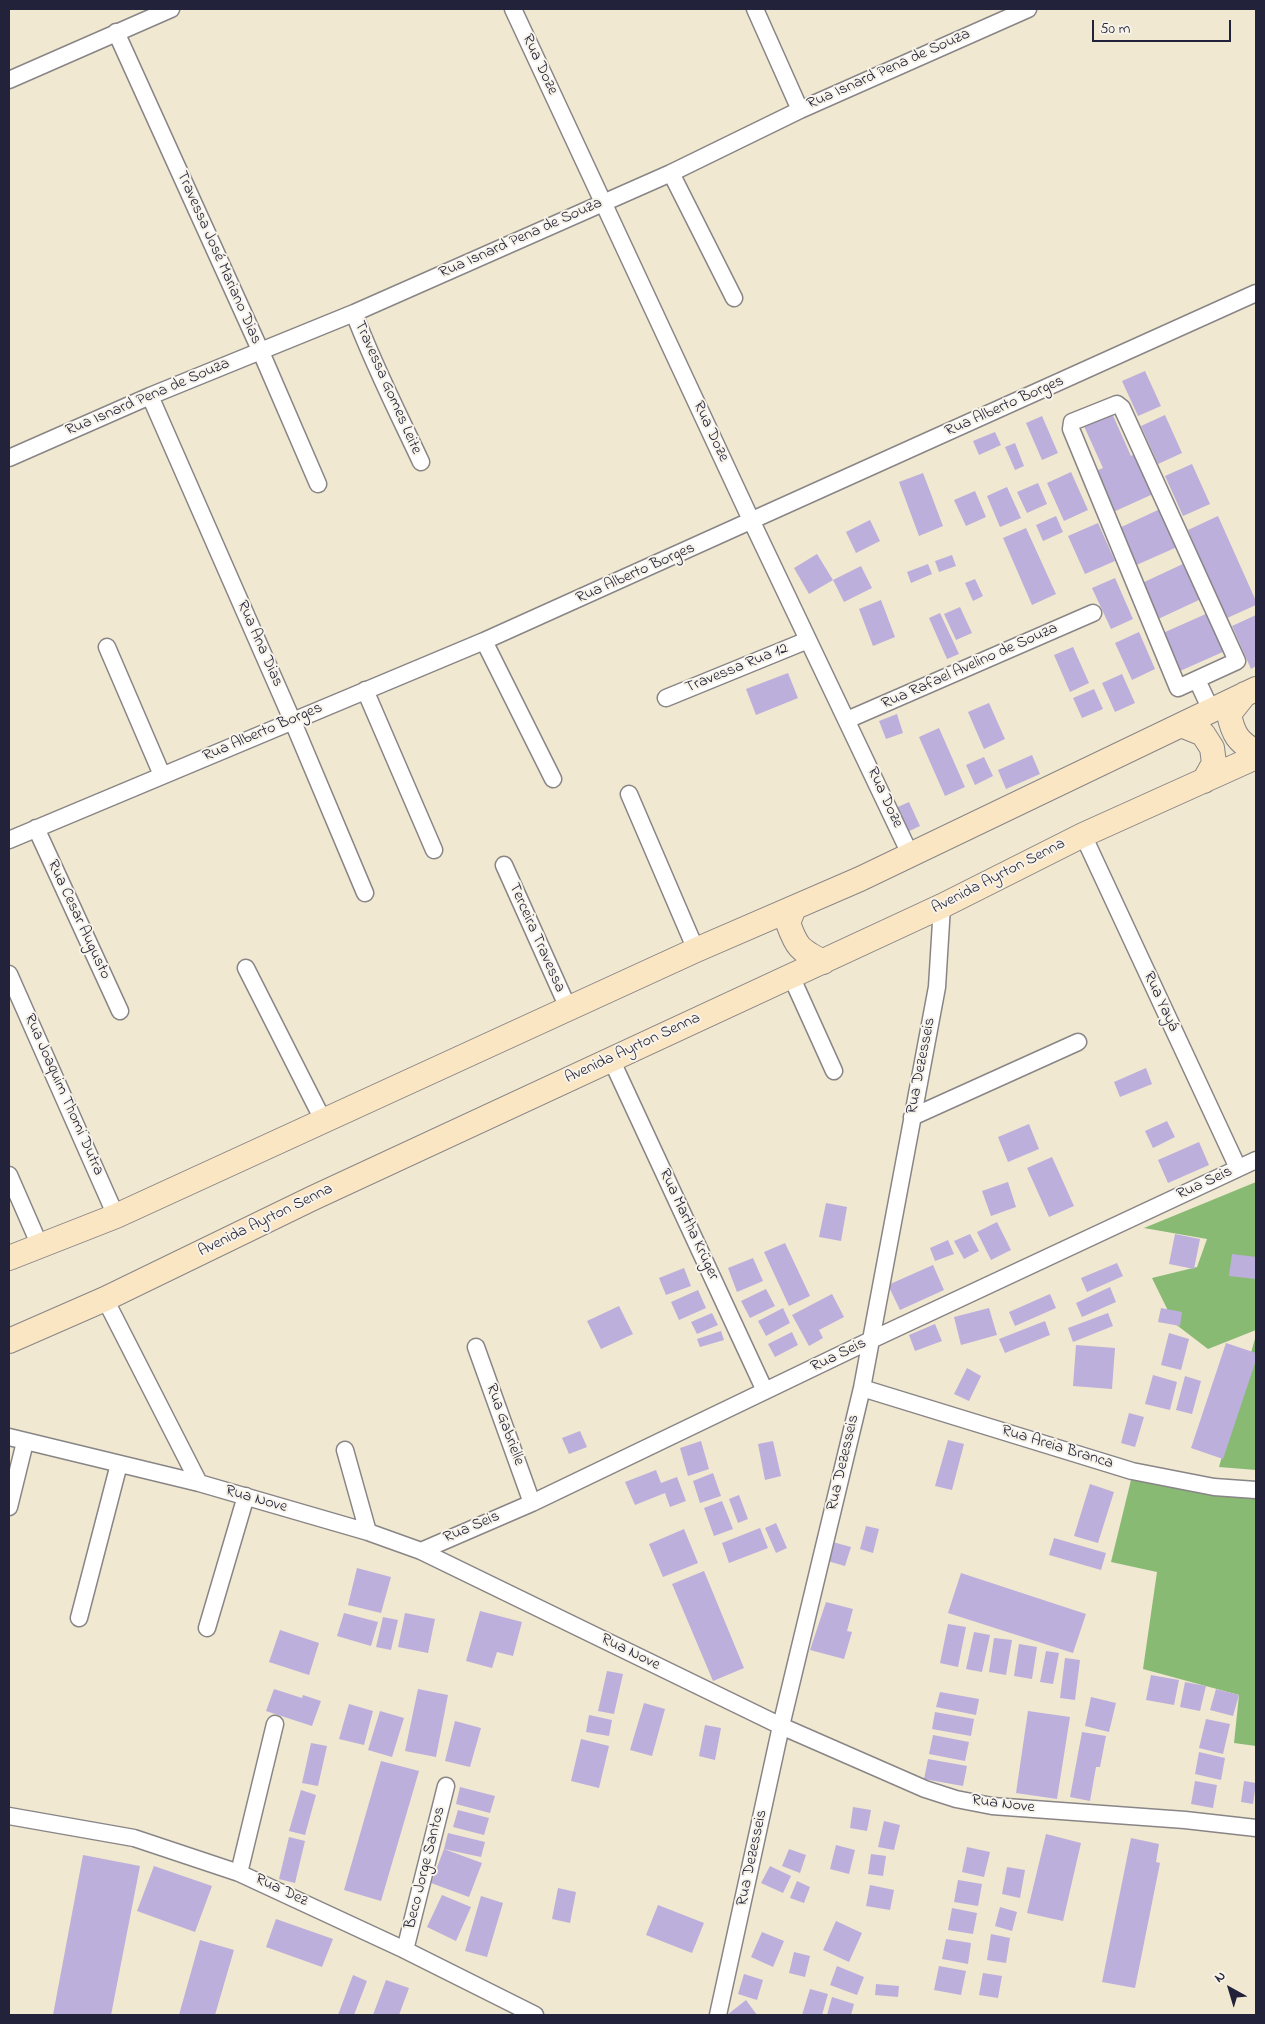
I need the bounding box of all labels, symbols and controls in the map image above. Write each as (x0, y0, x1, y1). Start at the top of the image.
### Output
scale bar (1095, 10, 1234, 42)
text: 50 m (1100, 18, 1130, 40)
street label: Rua Isnard Pena de Souza (805, 25, 973, 115)
street label: Rua Doze (517, 32, 561, 98)
street label: Travessa José Mariano Dias (171, 168, 265, 348)
street label: Rua Isnard Pena de Souza (437, 194, 605, 284)
street label: Travessa Gomes Leite (349, 318, 425, 458)
street label: Rua Isnard Pena de Souza (63, 355, 233, 441)
street label: Rua Alberto Borges (943, 372, 1067, 442)
street label: Rua Doze (688, 399, 732, 465)
street label: Rua Alberto Borges (574, 539, 698, 609)
street label: Rua Ana Dias (231, 598, 287, 690)
street label: Rua Rafael Avelino de Souza (879, 619, 1061, 715)
street label: Travessa Rua 12 (683, 640, 791, 698)
street label: Rua Alberto Borges (200, 699, 326, 767)
street label: Rua Doze (862, 765, 906, 831)
street label: Avenida Ayrton Senna (929, 835, 1069, 919)
street label: Rua Cesar Augusto (42, 857, 114, 983)
street label: Terceira Travessa (503, 880, 569, 996)
street label: Rua Yayá (1138, 969, 1182, 1035)
street label: Avenida Ayrton Senna (562, 1009, 704, 1089)
street label: Rua Joaquim Thomi Dutra (19, 1011, 107, 1179)
street label: Rua Dezesseis (903, 1016, 941, 1116)
street label: Rua Seis (1174, 1163, 1236, 1205)
street label: Rua Martha Krüger (654, 1166, 722, 1284)
street label: Avenida Ayrton Senna (196, 1180, 336, 1262)
street label: Rua Seis (808, 1334, 870, 1378)
street label: Rua Gabrielle (480, 1382, 528, 1468)
street label: Rua Dezesseis (824, 1413, 864, 1513)
street label: Rua Areia Branca (999, 1422, 1115, 1474)
street label: Rua Nove (223, 1482, 289, 1518)
street label: Rua Seis (441, 1508, 503, 1548)
street label: Rua Nove (597, 1630, 663, 1676)
street label: Rua Nove (970, 1792, 1036, 1818)
street label: Beco Jorge Santos (402, 1805, 450, 1931)
street label: Rua Dezesseis (733, 1808, 773, 1908)
street label: Rua Dez (251, 1870, 311, 1912)
north arrow (1205, 1964, 1255, 2014)
text: N (1210, 1966, 1231, 1988)

